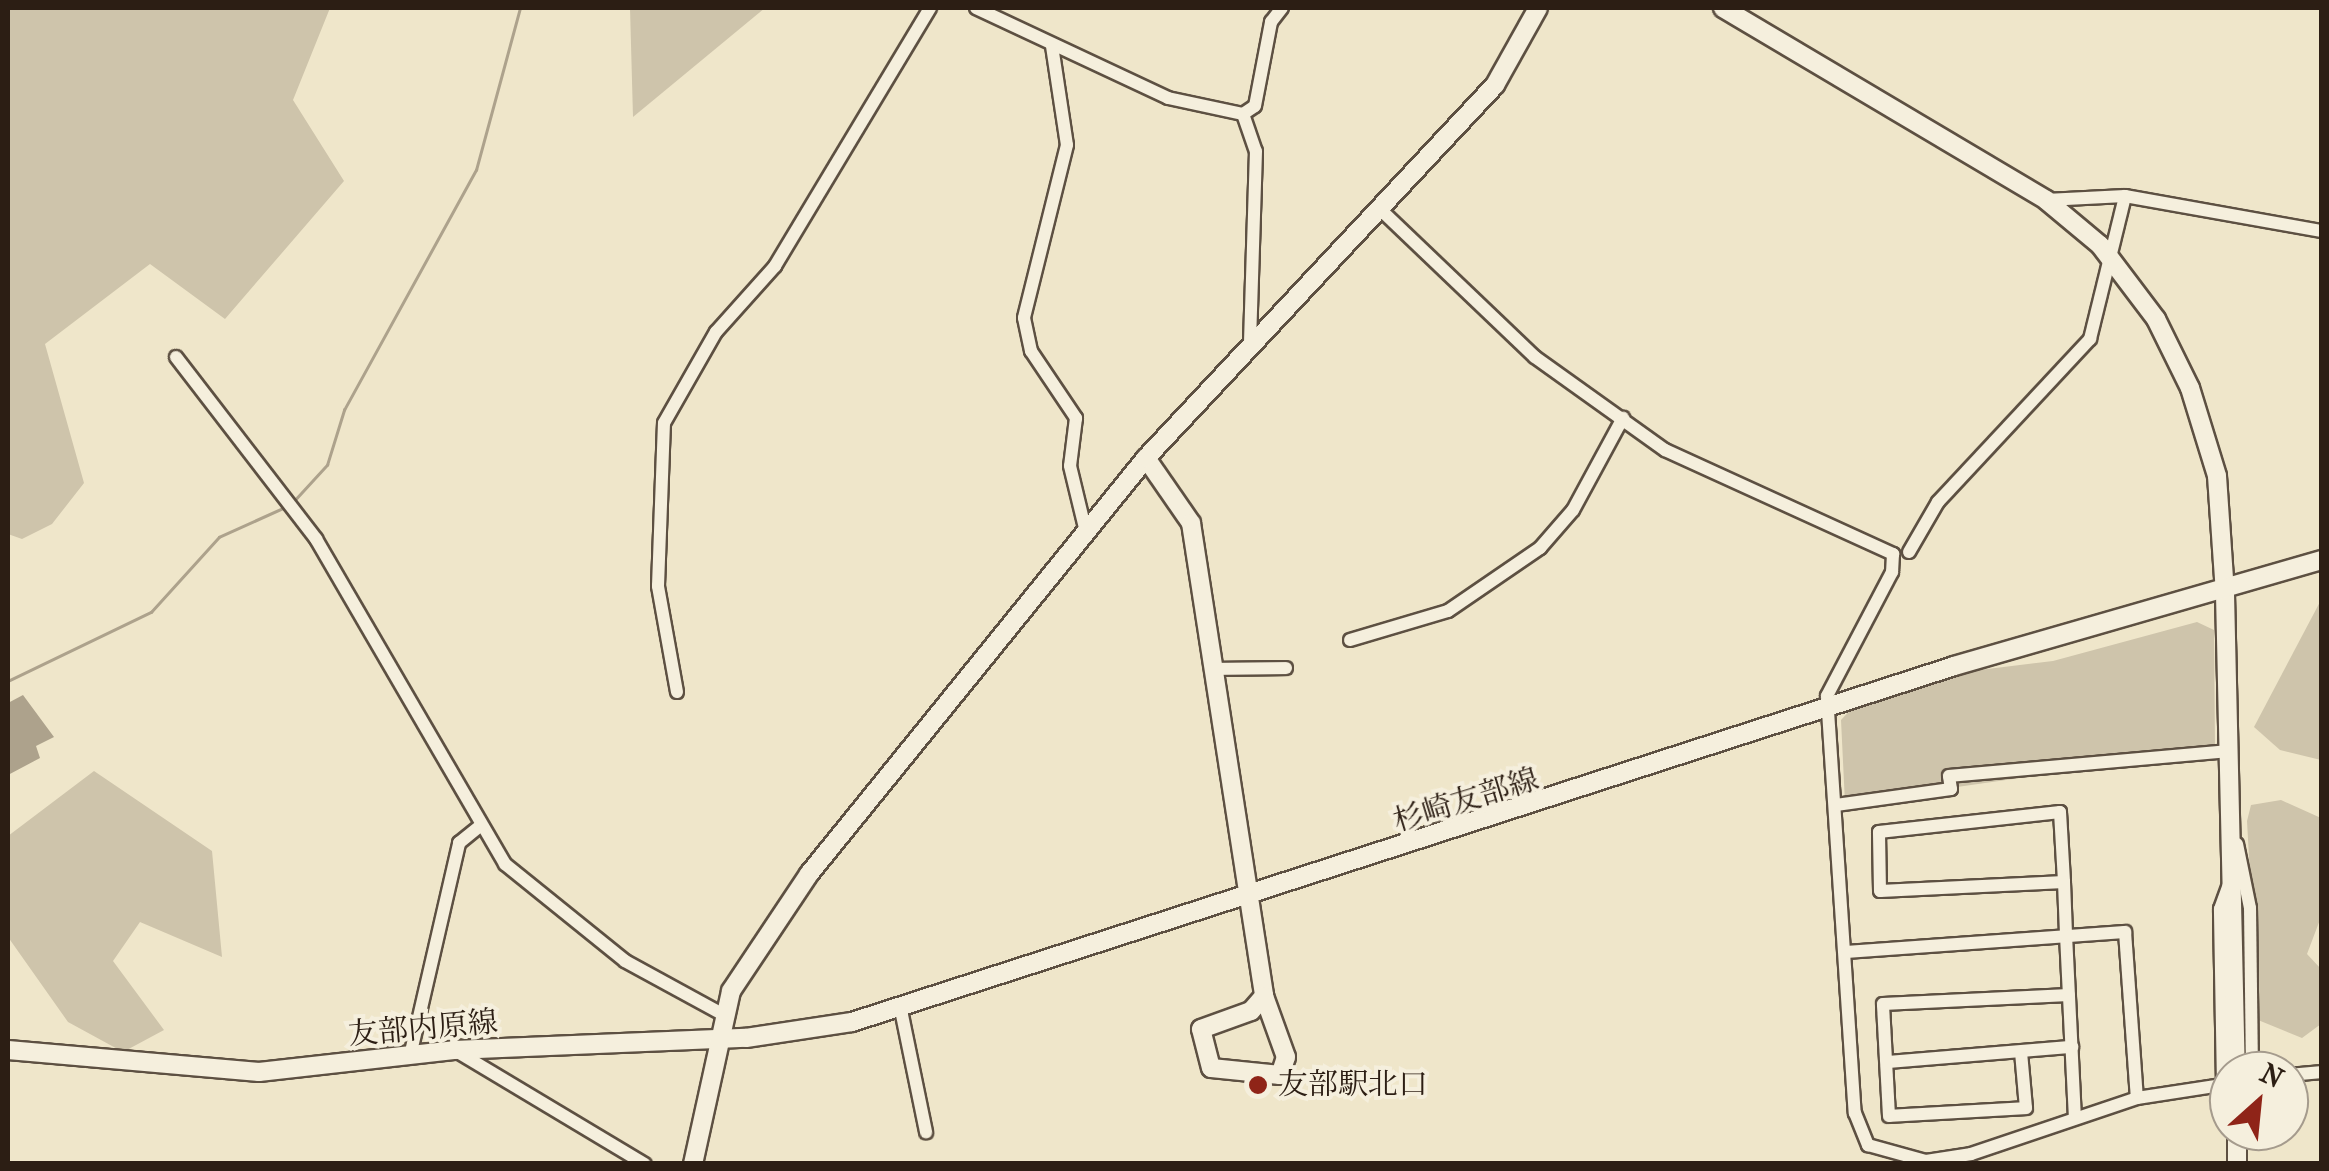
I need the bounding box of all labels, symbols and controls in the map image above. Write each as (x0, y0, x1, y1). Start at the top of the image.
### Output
street label: 杉崎友部線 (1389, 762, 1543, 840)
street label: 友部内原線 (347, 1005, 499, 1053)
north arrow (2209, 1051, 2309, 1151)
text: N (2255, 1056, 2289, 1095)
place label: 友部駅北口 (1278, 1067, 1428, 1103)
marker: 友部駅北口 (1247, 1074, 1269, 1096)

